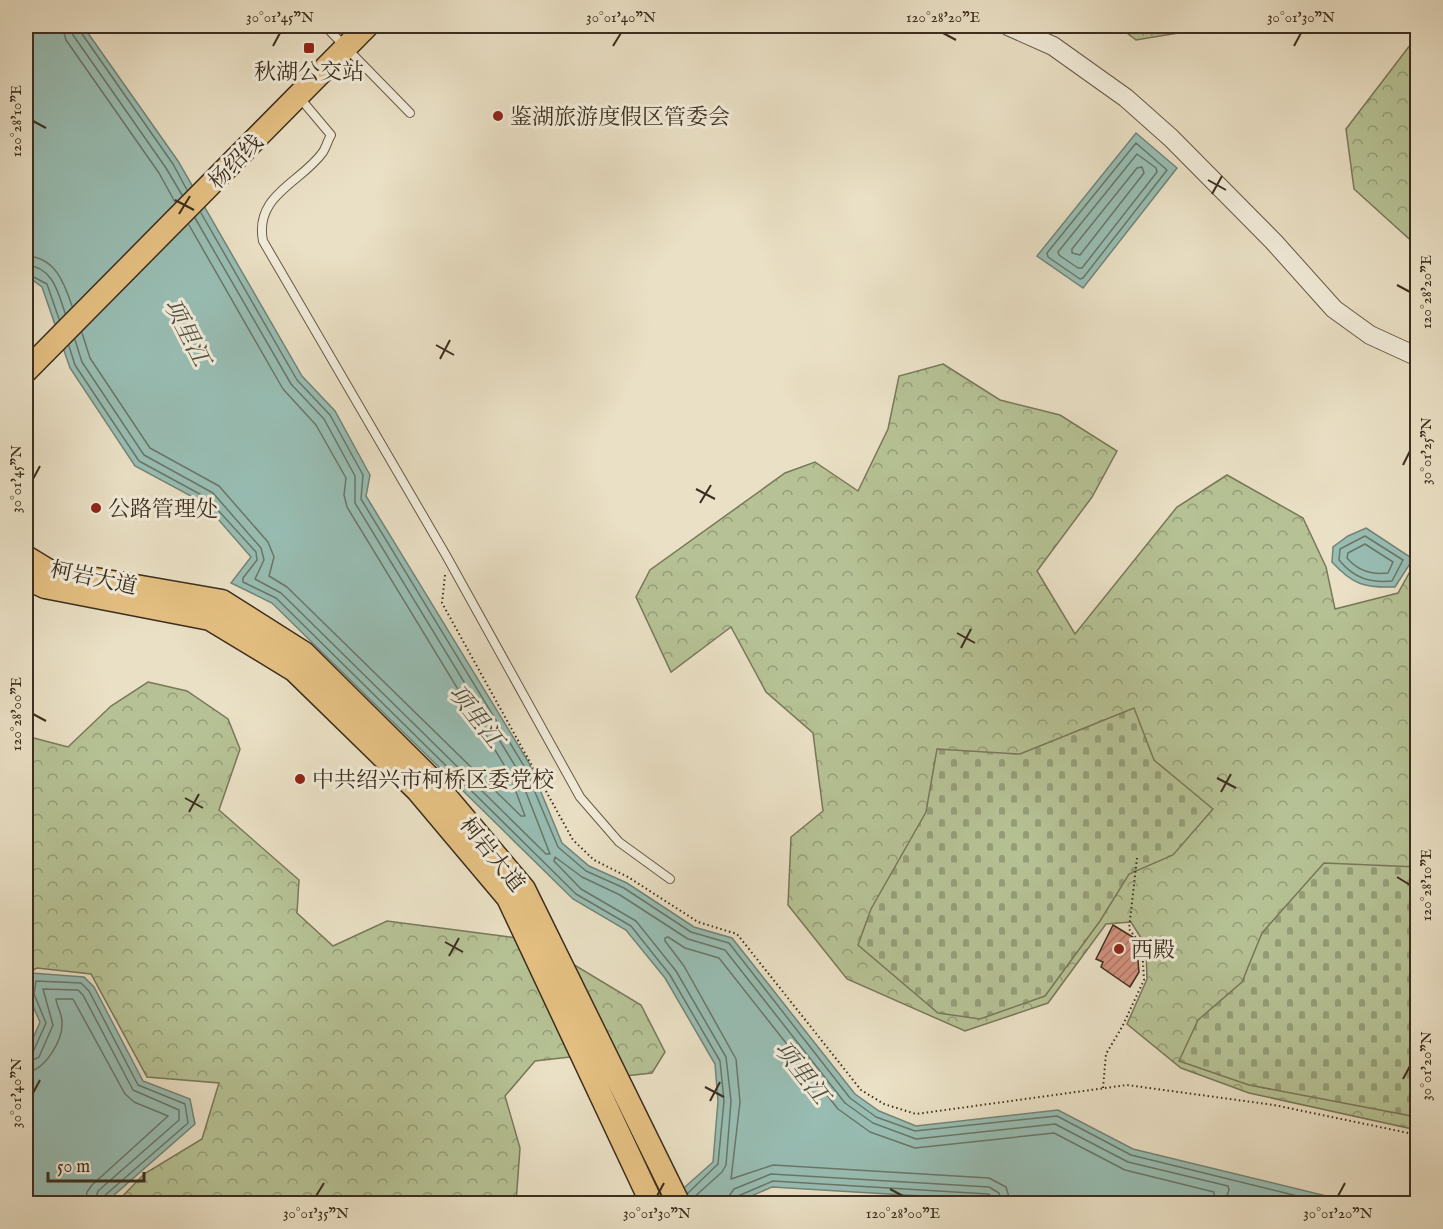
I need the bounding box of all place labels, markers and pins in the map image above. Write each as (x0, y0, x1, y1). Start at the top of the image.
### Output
marker: 秋湖公交站 (302, 41, 316, 55)
place label: 秋湖公交站 (254, 59, 364, 87)
place label: 鉴湖旅游度假区管委会 (510, 104, 730, 132)
marker: 鉴湖旅游度假区管委会 (491, 109, 505, 123)
place label: 公路管理处 (108, 496, 218, 524)
marker: 公路管理处 (89, 501, 103, 515)
place label: 中共绍兴市柯桥区委党校 (312, 767, 554, 795)
marker: 中共绍兴市柯桥区委党校 (293, 772, 307, 786)
place label: 西殿 (1131, 937, 1175, 965)
marker: 西殿 (1112, 942, 1126, 956)

